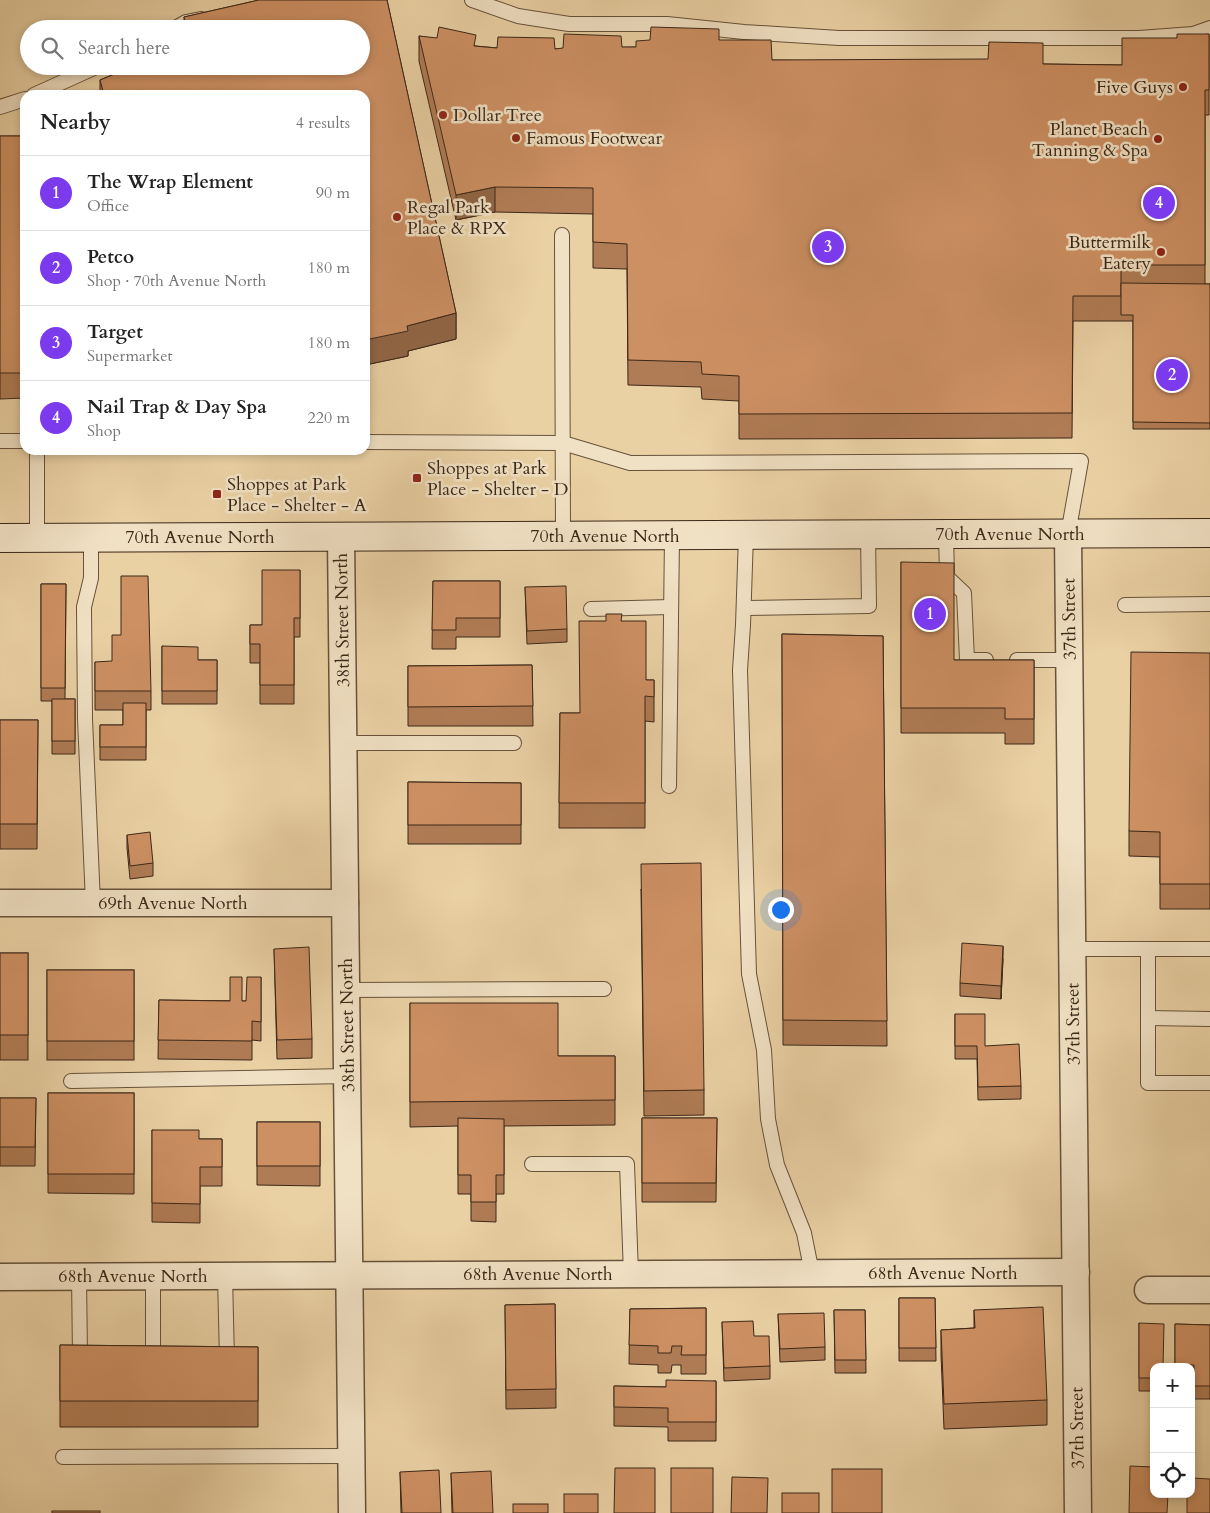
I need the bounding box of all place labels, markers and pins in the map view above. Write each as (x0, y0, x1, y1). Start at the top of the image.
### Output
place label: Five Guys (1096, 75, 1173, 100)
marker: Five Guys (1177, 81, 1189, 93)
place label: Dollar Tree (453, 103, 542, 128)
marker: Dollar Tree (437, 109, 449, 121)
place label: Planet Beach Tanning & Spa (1032, 117, 1148, 163)
place label: Famous Footwear (526, 126, 663, 151)
marker: Famous Footwear (510, 132, 522, 144)
marker: Planet Beach Tanning & Spa (1152, 133, 1164, 145)
pin: 4 (1143, 184, 1175, 222)
place label: Regal Park Place & RPX (407, 195, 508, 241)
marker: Regal Park Place & RPX (391, 211, 403, 223)
pin: 3 (812, 228, 844, 266)
place label: Buttermilk Eatery (1068, 230, 1151, 276)
marker: Buttermilk Eatery (1155, 246, 1167, 258)
pin: 2 (1156, 356, 1188, 394)
place label: Shoppes at Park Place - Shelter - D (427, 456, 568, 502)
place label: Shoppes at Park Place - Shelter - A (227, 472, 367, 518)
marker: Shoppes at Park Place - Shelter - D (411, 472, 423, 484)
marker: Shoppes at Park Place - Shelter - A (211, 488, 223, 500)
pin: 1 (914, 595, 946, 633)

